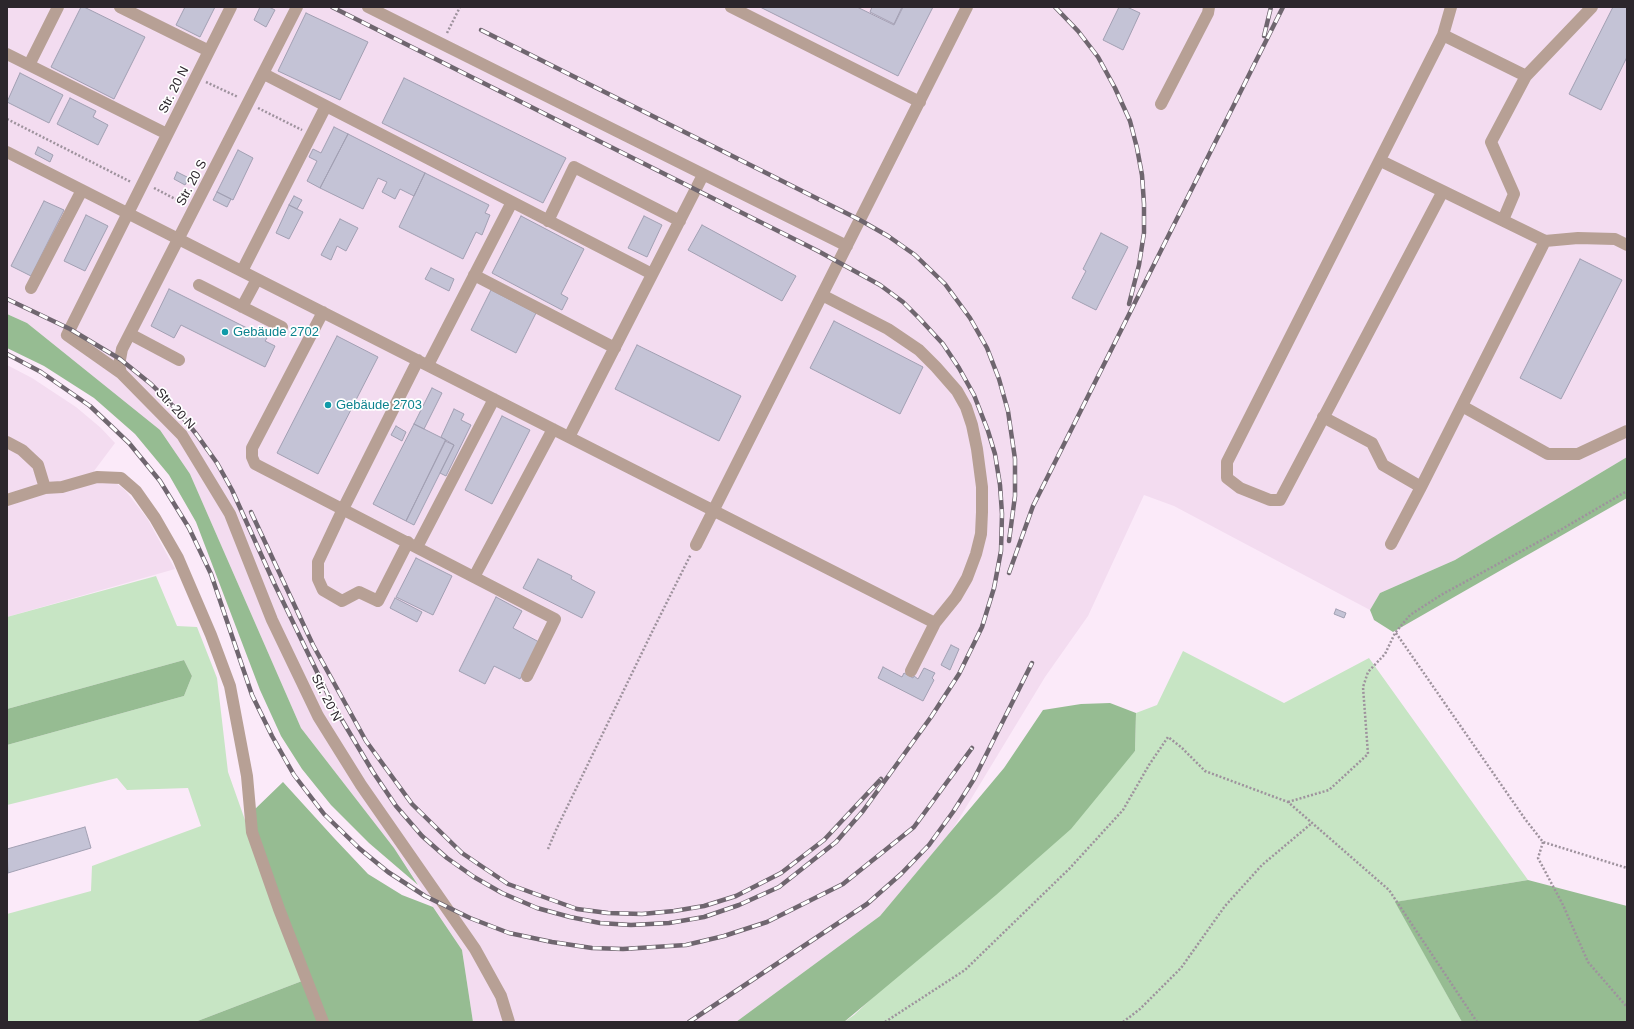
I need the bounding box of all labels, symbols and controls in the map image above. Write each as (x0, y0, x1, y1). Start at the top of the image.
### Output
street label: Str. 20 N (156, 64, 192, 116)
street label: Str. 20 S (173, 157, 211, 209)
place label: Gebäude 2702 (233, 324, 319, 340)
marker: Gebäude 2702 (220, 327, 230, 337)
street label: Str. 20 N (152, 385, 198, 433)
place label: Gebäude 2703 (336, 397, 422, 413)
marker: Gebäude 2703 (323, 400, 333, 410)
street label: Str. 20 N (308, 672, 344, 724)

